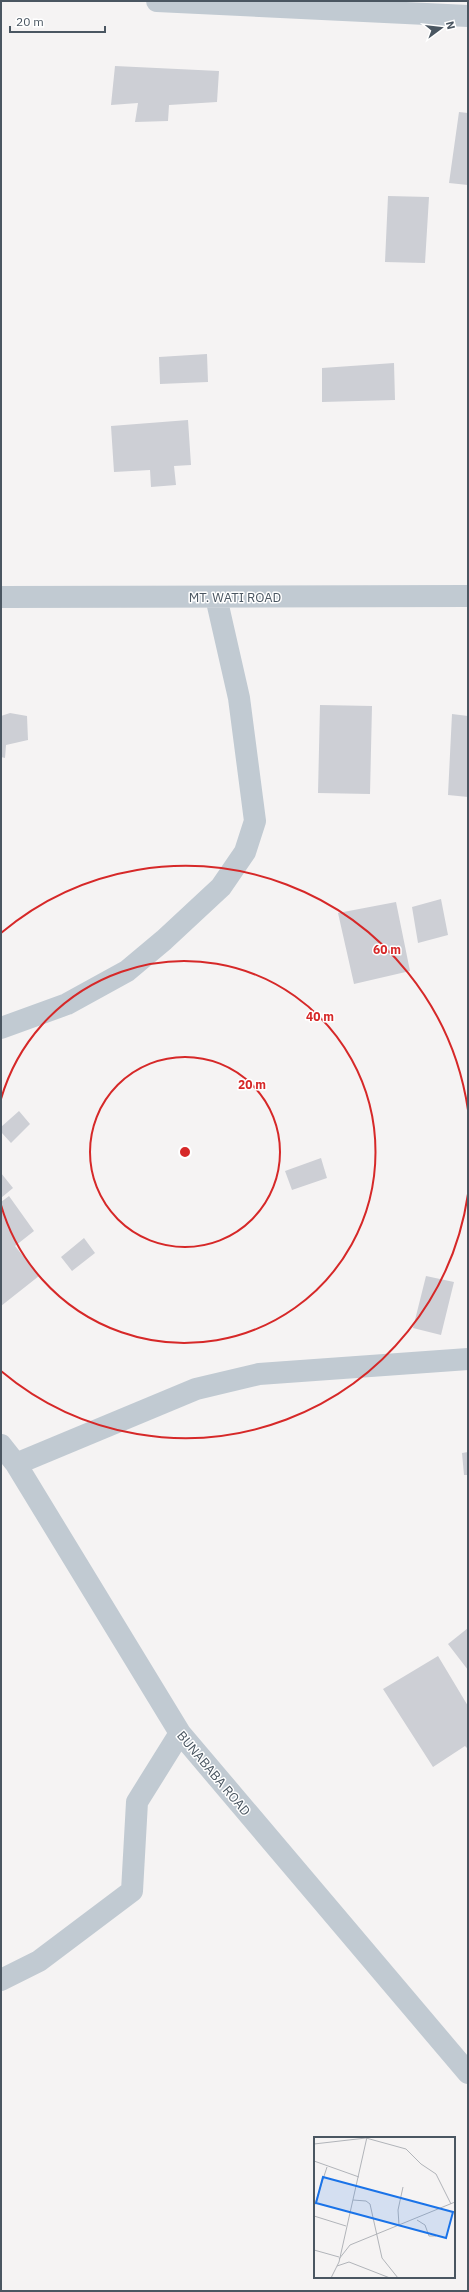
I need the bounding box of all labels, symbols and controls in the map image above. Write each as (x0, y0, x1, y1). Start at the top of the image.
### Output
scale bar (10, 8, 105, 34)
north arrow (421, 8, 461, 48)
text: 20 m (16, 14, 44, 29)
text: N (443, 20, 458, 31)
street label: MT. WATI ROAD (189, 589, 281, 606)
text: 60 m (373, 942, 401, 957)
text: 40 m (306, 1009, 334, 1024)
text: 20 m (238, 1077, 266, 1092)
centre of rings (178, 1145, 192, 1159)
street label: BUNABABA ROAD (173, 1727, 254, 1819)
inset map (314, 2137, 455, 2278)

